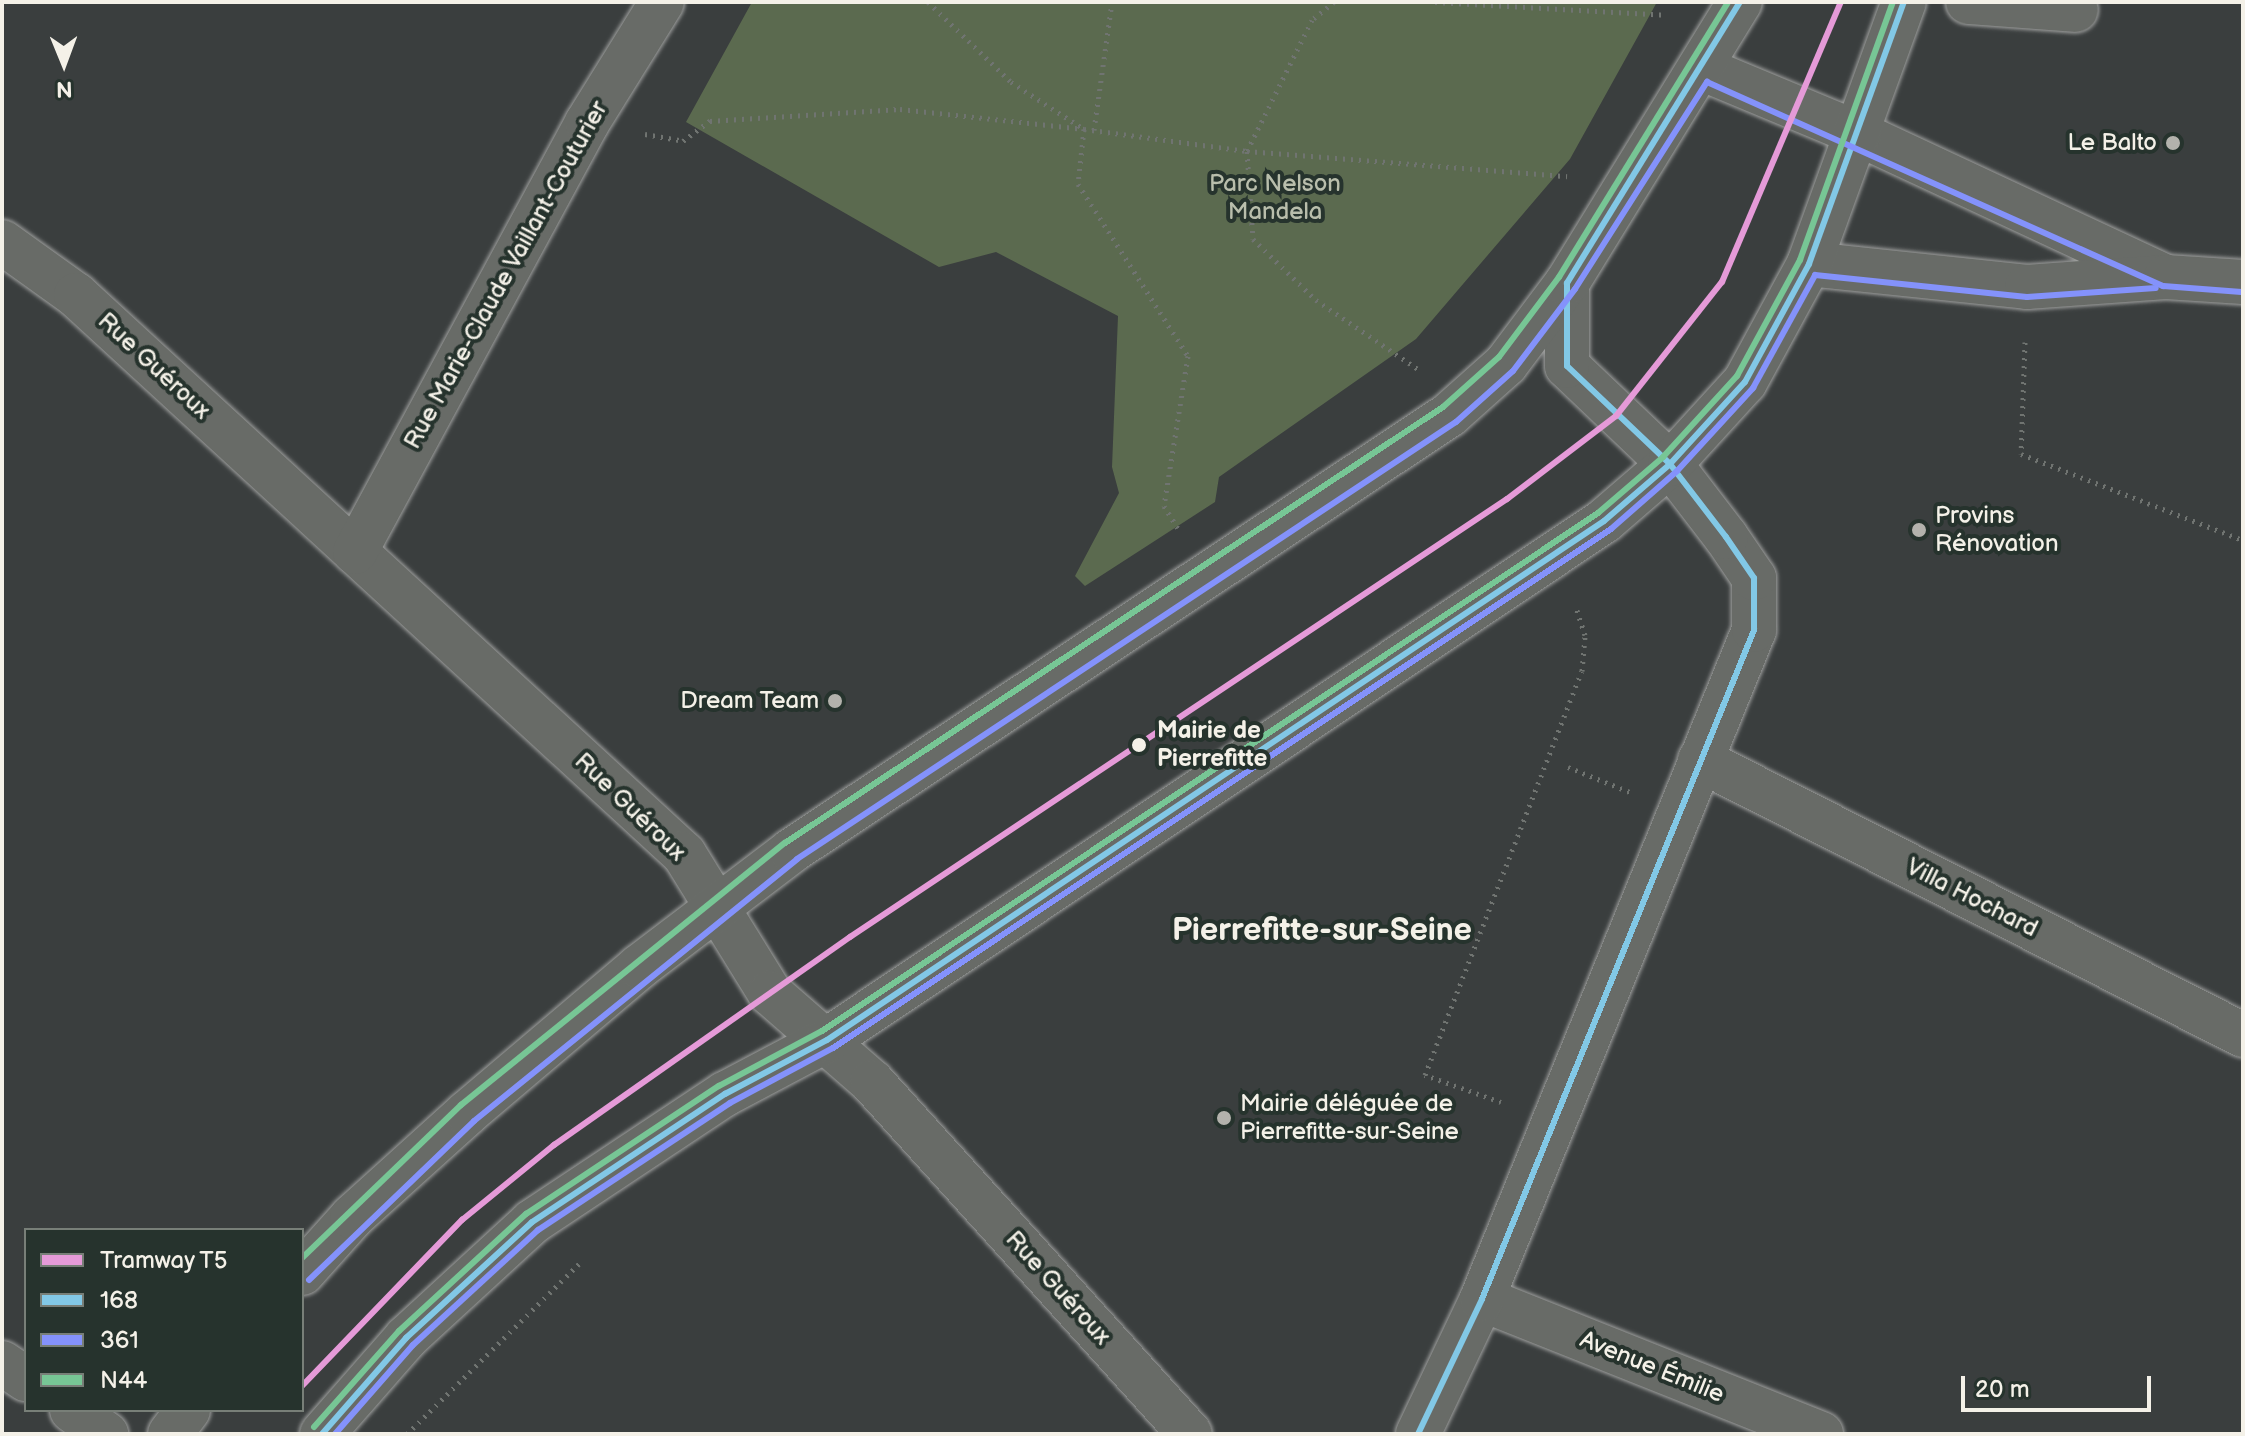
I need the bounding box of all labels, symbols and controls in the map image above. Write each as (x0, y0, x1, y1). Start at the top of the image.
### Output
north arrow (24, 24, 104, 104)
text: N (56, 75, 73, 102)
street label: Rue Marie-Claude Vaillant-Couturier (398, 96, 614, 454)
place label: Le Balto (2068, 129, 2157, 157)
marker: Le Balto (2164, 134, 2182, 152)
park label: Parc Nelson Mandela (1209, 170, 1341, 226)
street label: Rue Guéroux (92, 307, 216, 425)
place label: Provins Rénovation (1935, 502, 2059, 558)
marker: Provins Rénovation (1910, 521, 1928, 539)
place label: Dream Team (680, 687, 819, 715)
marker: Dream Team (826, 692, 844, 710)
place label: Mairie de Pierrefitte (1157, 717, 1267, 773)
marker: Mairie de Pierrefitte (1128, 734, 1150, 756)
street label: Rue Guéroux (569, 747, 691, 867)
street label: Villa Hochard (1901, 853, 2043, 943)
district label: Pierrefitte-sur-Seine (1172, 912, 1472, 950)
place label: Mairie déléguée de Pierrefitte-sur-Seine (1240, 1090, 1459, 1146)
marker: Mairie déléguée de Pierrefitte-sur-Seine (1215, 1109, 1233, 1127)
street label: Rue Guéroux (999, 1225, 1117, 1351)
legend (24, 1228, 304, 1412)
text: Tramway T5 (100, 1246, 227, 1275)
text: 168 (100, 1286, 138, 1315)
street label: Avenue Émilie (1576, 1325, 1728, 1409)
text: 361 (100, 1326, 139, 1355)
scale bar (1965, 1360, 2155, 1410)
text: N44 (100, 1366, 147, 1395)
text: 20 m (1975, 1375, 2030, 1404)

